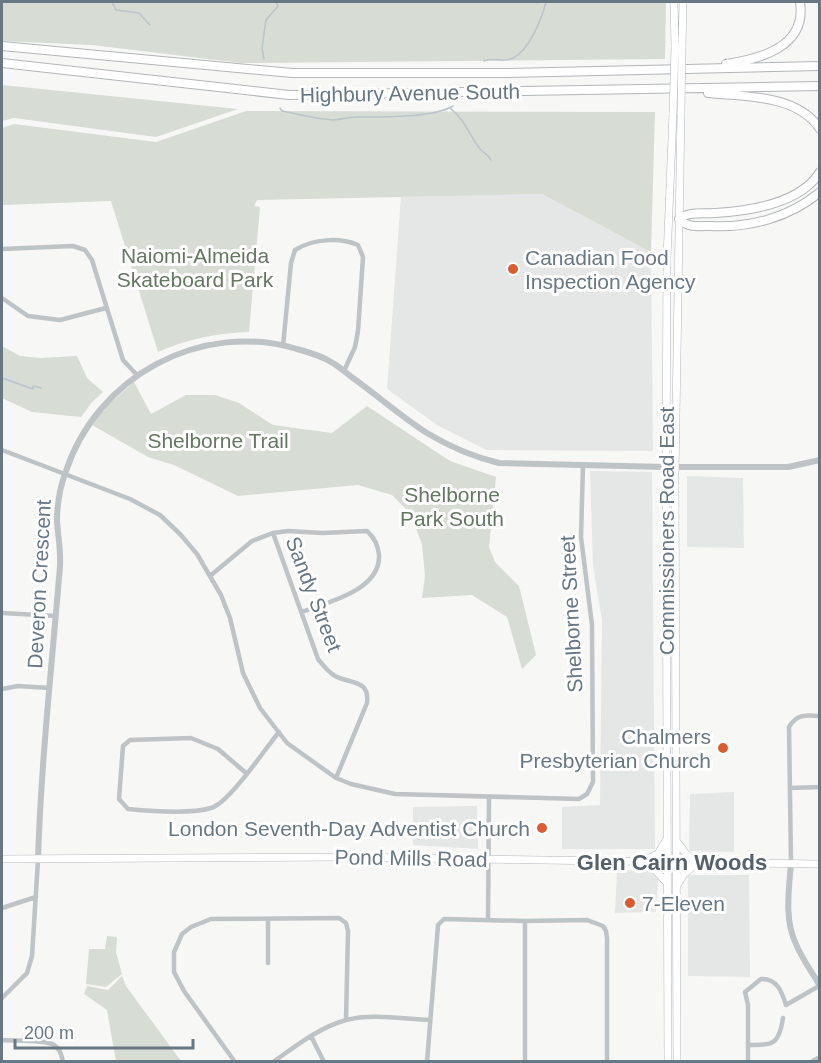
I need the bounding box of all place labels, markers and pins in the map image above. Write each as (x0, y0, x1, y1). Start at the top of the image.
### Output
place label: Canadian Food Inspection Agency (525, 246, 696, 293)
marker: Canadian Food Inspection Agency (506, 262, 520, 276)
place label: Chalmers Presbyterian Church (520, 725, 711, 772)
marker: Chalmers Presbyterian Church (716, 741, 730, 755)
place label: London Seventh-Day Adventist Church (168, 817, 530, 840)
marker: London Seventh-Day Adventist Church (535, 821, 549, 835)
place label: 7-Eleven (642, 892, 725, 915)
marker: 7-Eleven (623, 896, 637, 910)

